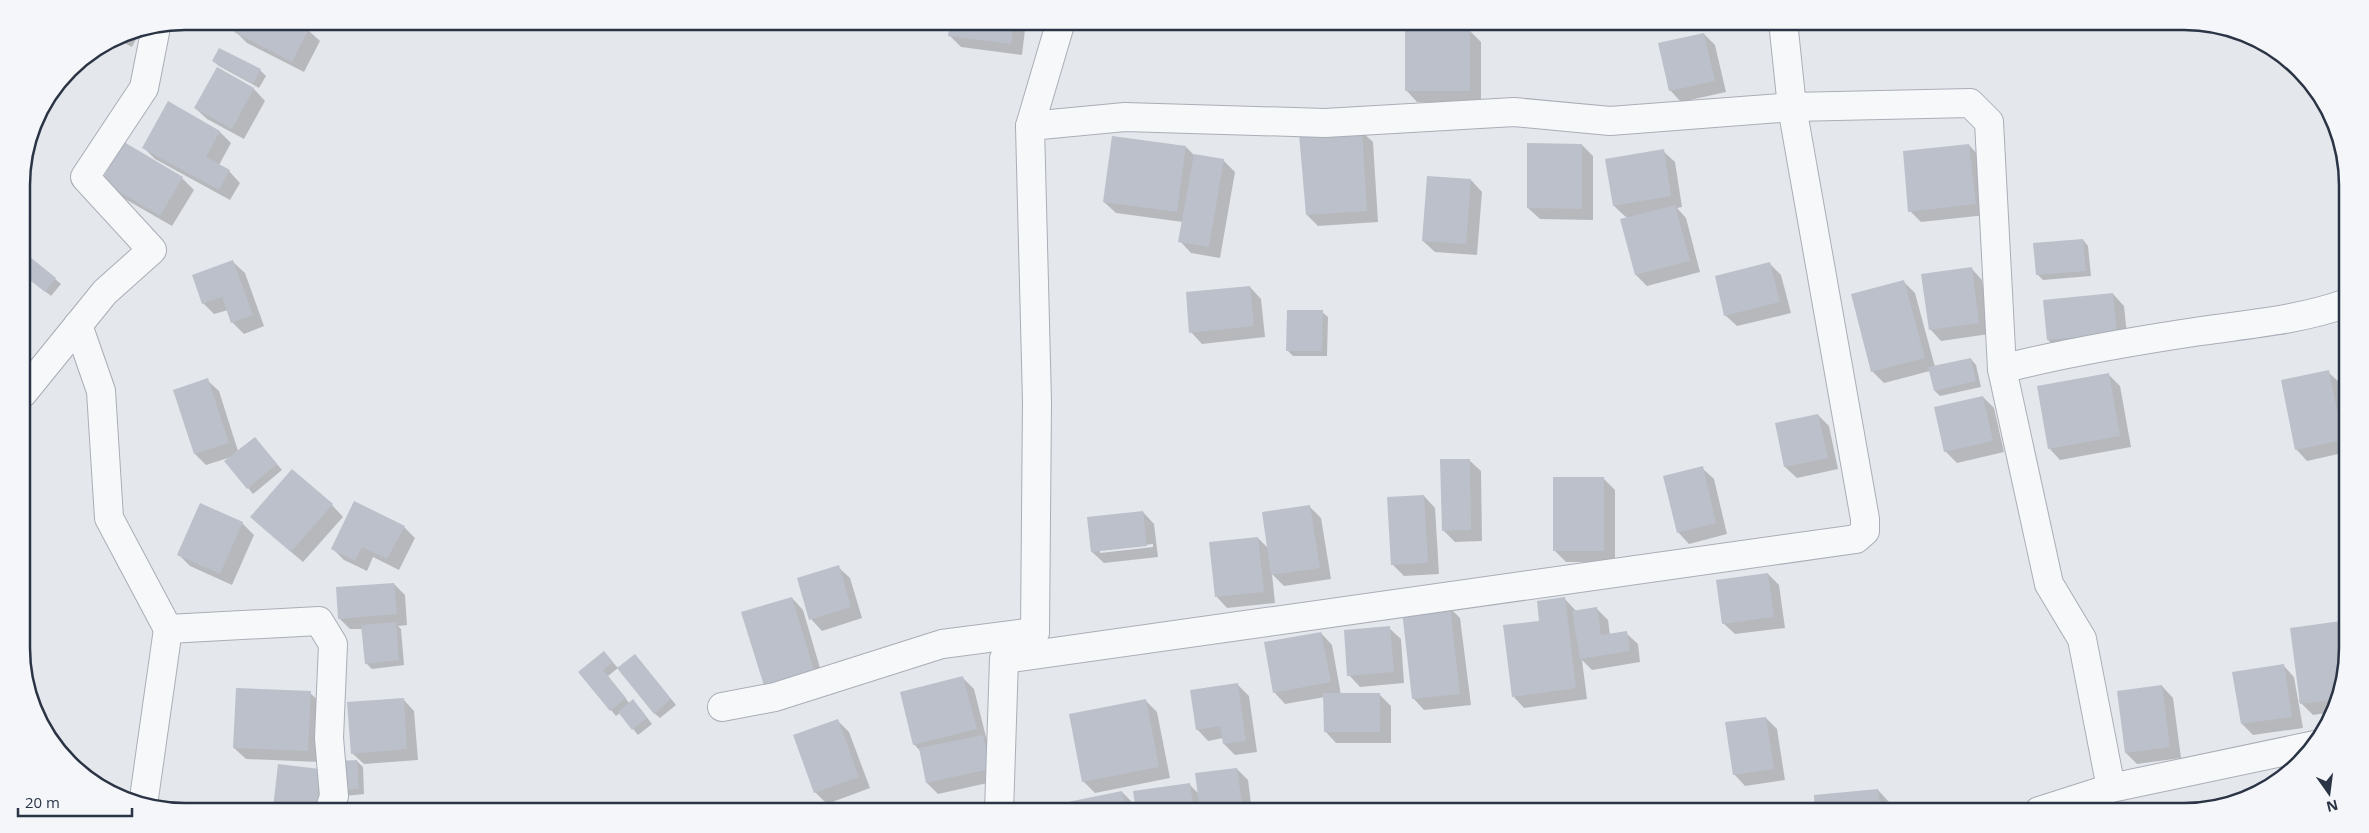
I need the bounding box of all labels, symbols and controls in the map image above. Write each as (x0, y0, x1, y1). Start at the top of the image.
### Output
north arrow (2304, 768, 2354, 818)
scale bar (18, 786, 131, 818)
text: 20 m (25, 792, 60, 812)
text: N (2324, 796, 2340, 817)

